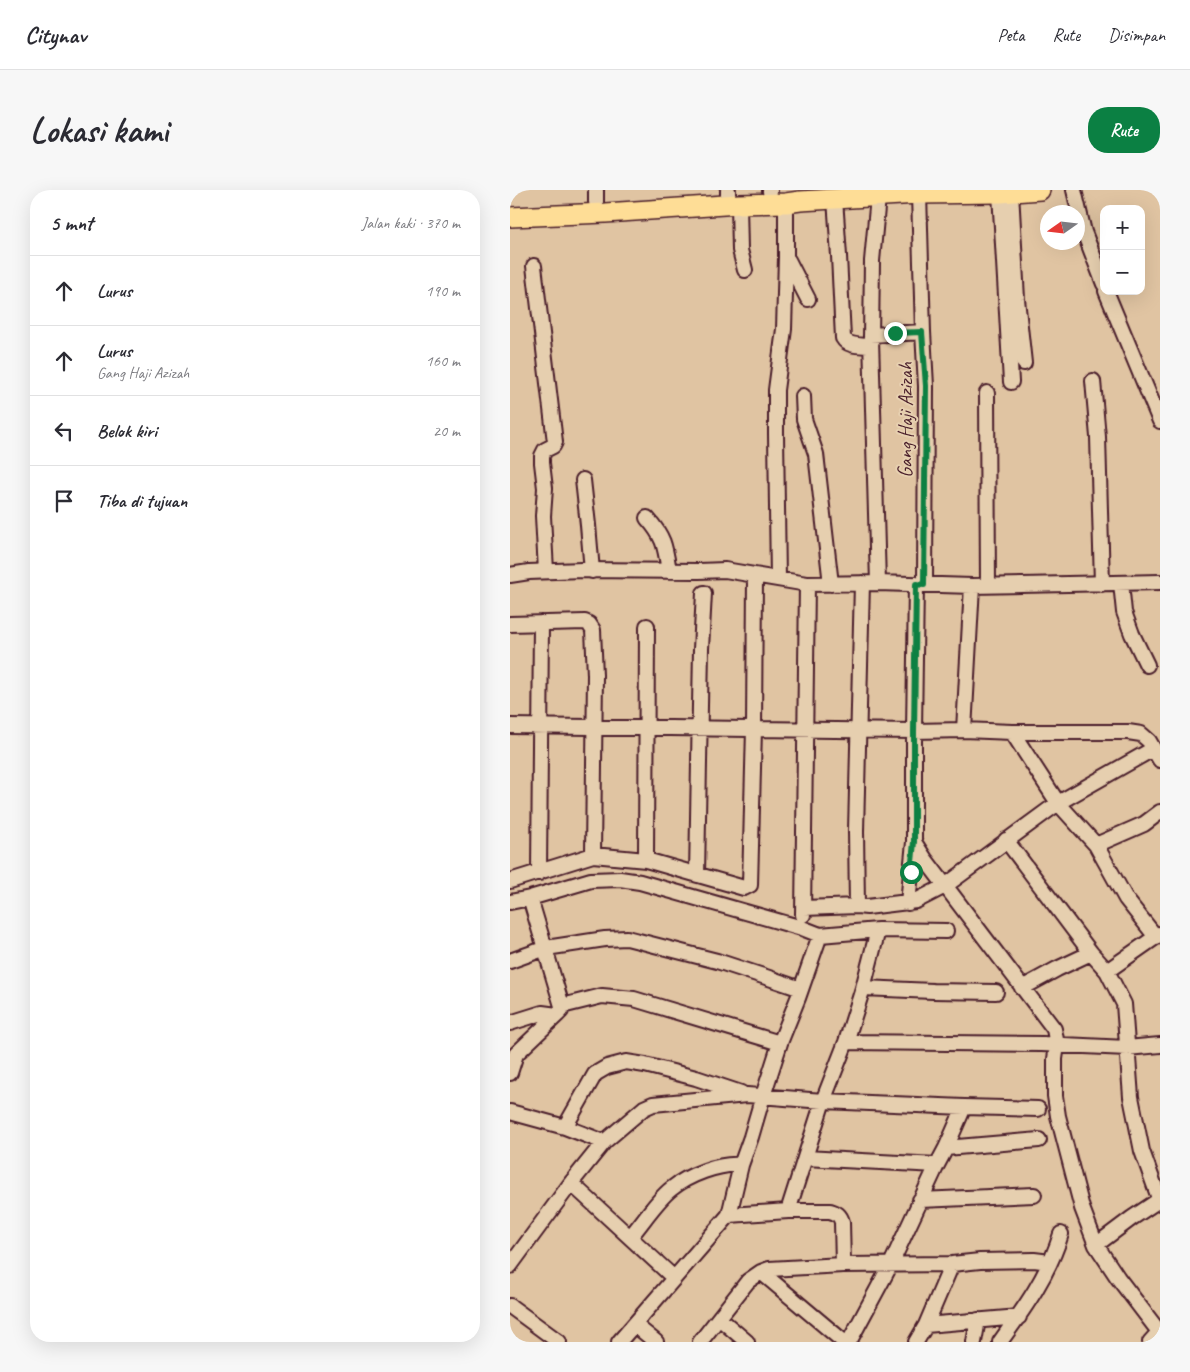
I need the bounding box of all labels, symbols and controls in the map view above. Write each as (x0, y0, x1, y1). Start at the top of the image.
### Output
text: Citynav (25, 20, 86, 50)
text: Peta (998, 24, 1025, 46)
text: Rute (1053, 24, 1080, 46)
text: Disimpan (1108, 24, 1165, 46)
button: Rute (1088, 107, 1160, 153)
text: Lokasi kami (30, 108, 168, 153)
north arrow (1040, 205, 1085, 250)
map controls (1100, 205, 1145, 295)
button: + (1100, 205, 1145, 250)
text: 5 mnt (50, 210, 93, 236)
text: Jalan kaki · 370 m (362, 213, 460, 233)
button: − (1100, 250, 1145, 295)
icon: ahead (50, 277, 78, 305)
text: Lurus (97, 279, 132, 303)
text: 190 m (426, 281, 460, 301)
route end (884, 322, 907, 345)
text: Lurus (97, 339, 132, 363)
icon: ahead (50, 347, 78, 375)
text: 160 m (426, 351, 460, 371)
street label: Gang Haji Azizah (893, 361, 918, 478)
text: Gang Haji Azizah (97, 363, 189, 383)
icon: left (50, 417, 78, 445)
text: Belok kiri (97, 419, 157, 443)
text: 20 m (433, 421, 460, 441)
icon: arrive (50, 487, 78, 515)
text: Tiba di tujuan (97, 489, 187, 513)
route start (900, 861, 923, 884)

